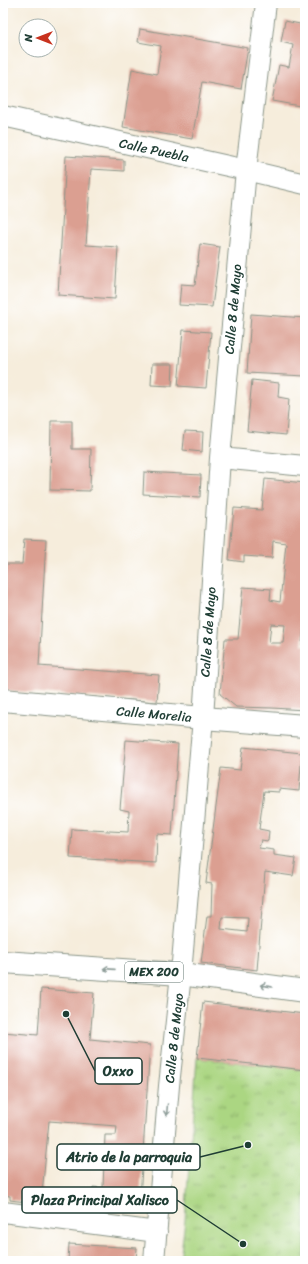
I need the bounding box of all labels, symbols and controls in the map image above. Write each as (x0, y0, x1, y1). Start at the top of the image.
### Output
north arrow (18, 18, 58, 58)
text: N (19, 34, 38, 43)
street label: Calle Puebla (117, 131, 191, 169)
street label: Calle 8 de Mayo (218, 263, 248, 355)
street label: Calle 8 de Mayo (193, 586, 223, 678)
street label: Calle Morelia (115, 699, 193, 729)
road number: MEX 200 (125, 962, 183, 982)
one-way arrow (103, 966, 116, 973)
one-way arrow (260, 982, 273, 990)
street label: Calle 8 de Mayo (158, 991, 190, 1084)
callout: Oxxo (95, 1058, 142, 1084)
text: Oxxo (102, 1059, 134, 1084)
one-way arrow (163, 1103, 171, 1116)
callout: Atrio de la parroquia (57, 1144, 200, 1170)
text: Atrio de la parroquia (65, 1145, 193, 1170)
callout: Plaza Principal Xalisco (22, 1187, 177, 1213)
text: Plaza Principal Xalisco (31, 1188, 170, 1213)

